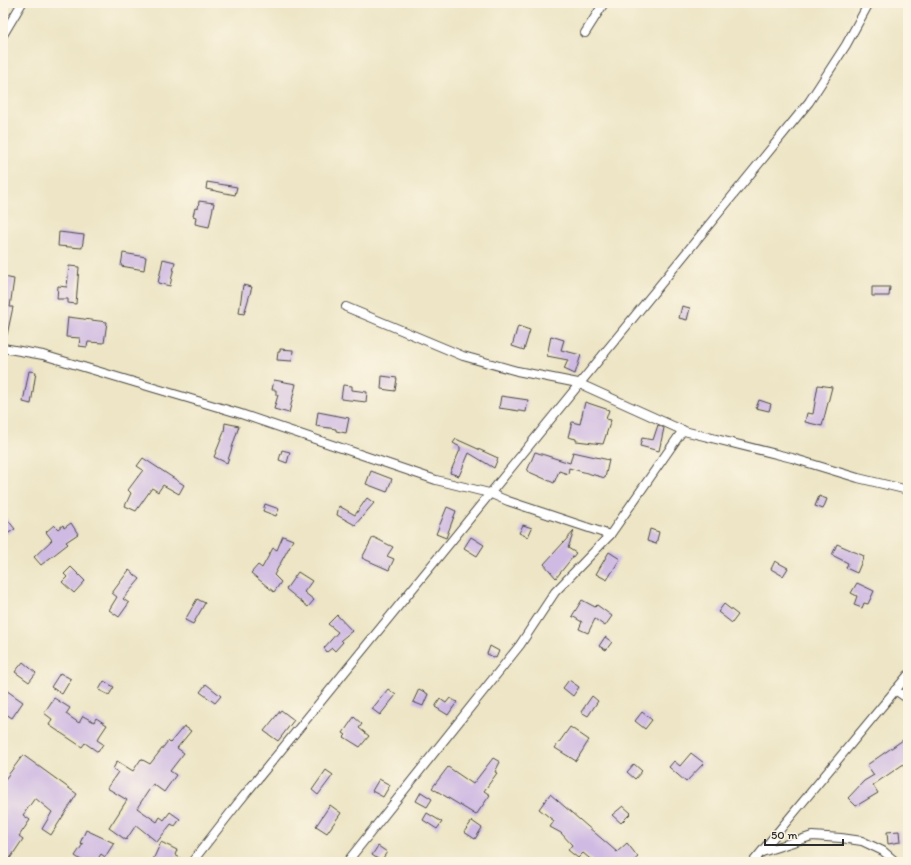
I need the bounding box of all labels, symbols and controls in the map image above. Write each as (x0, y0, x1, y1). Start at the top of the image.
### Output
scale bar (765, 821, 843, 847)
text: 50 m (771, 828, 797, 842)

